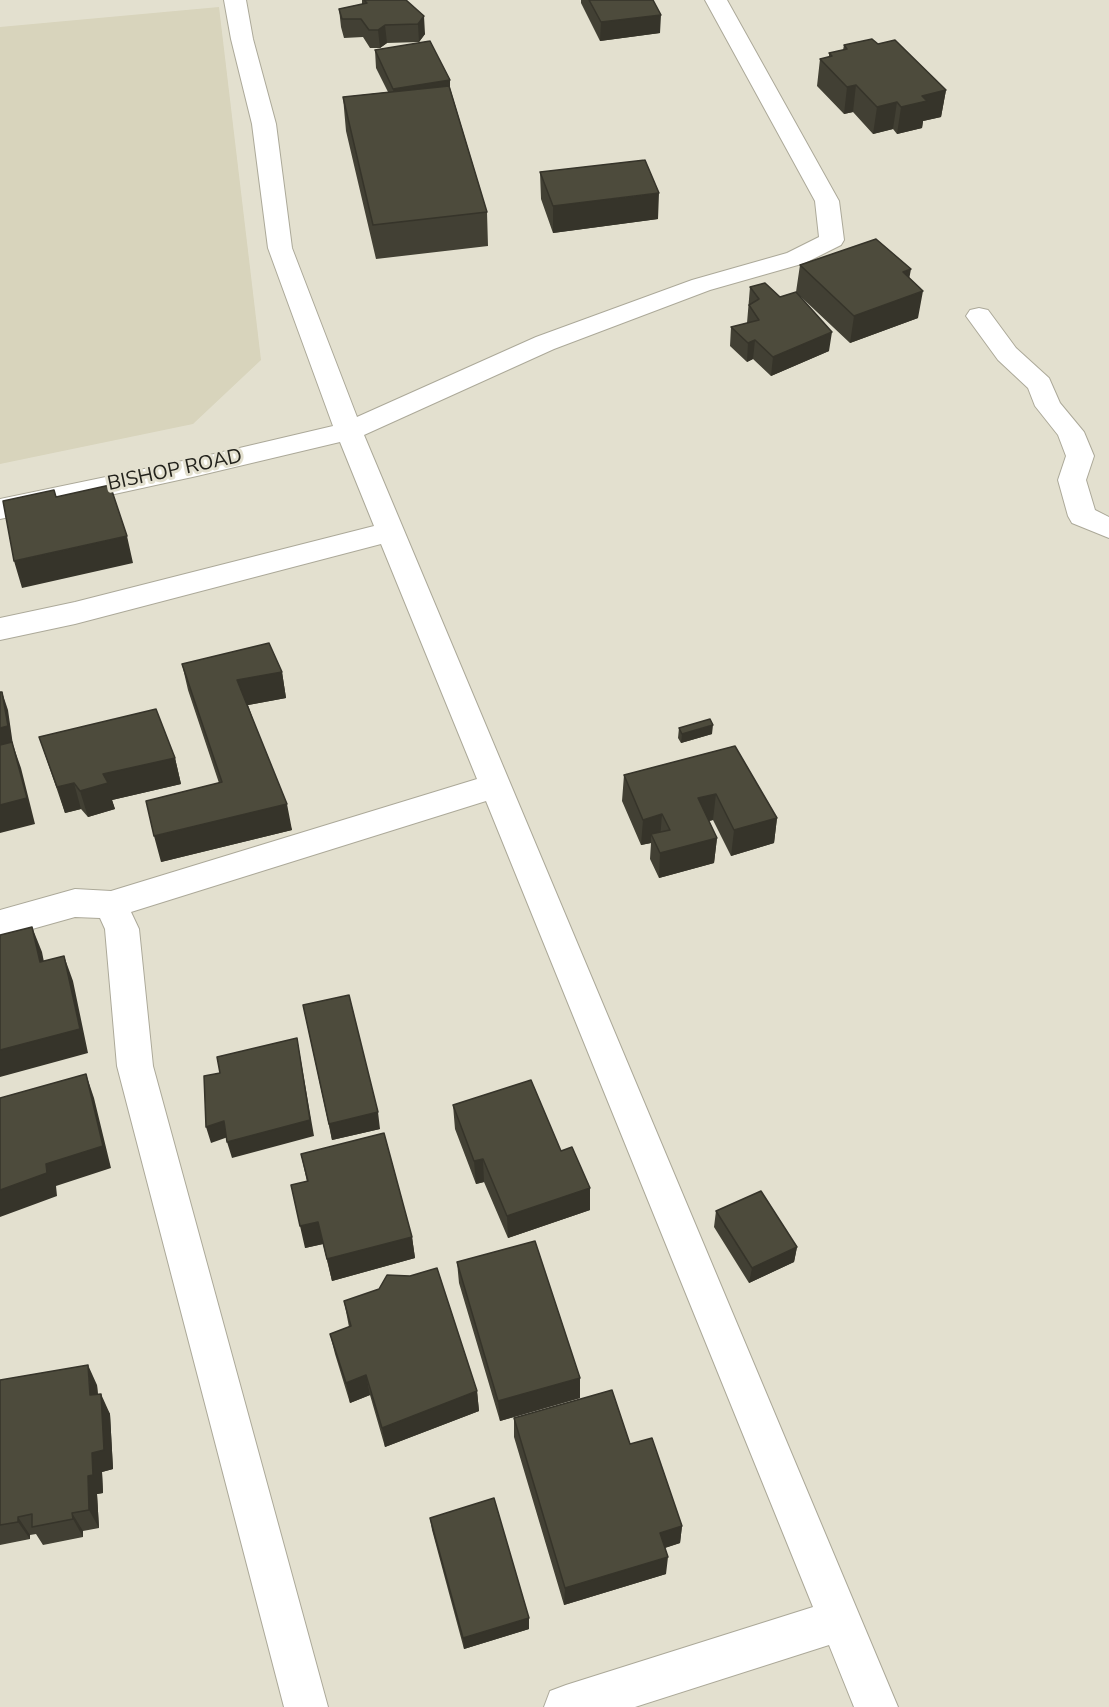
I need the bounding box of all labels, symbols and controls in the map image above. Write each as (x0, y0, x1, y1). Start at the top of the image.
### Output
street label: BISHOP ROAD (105, 445, 245, 497)

